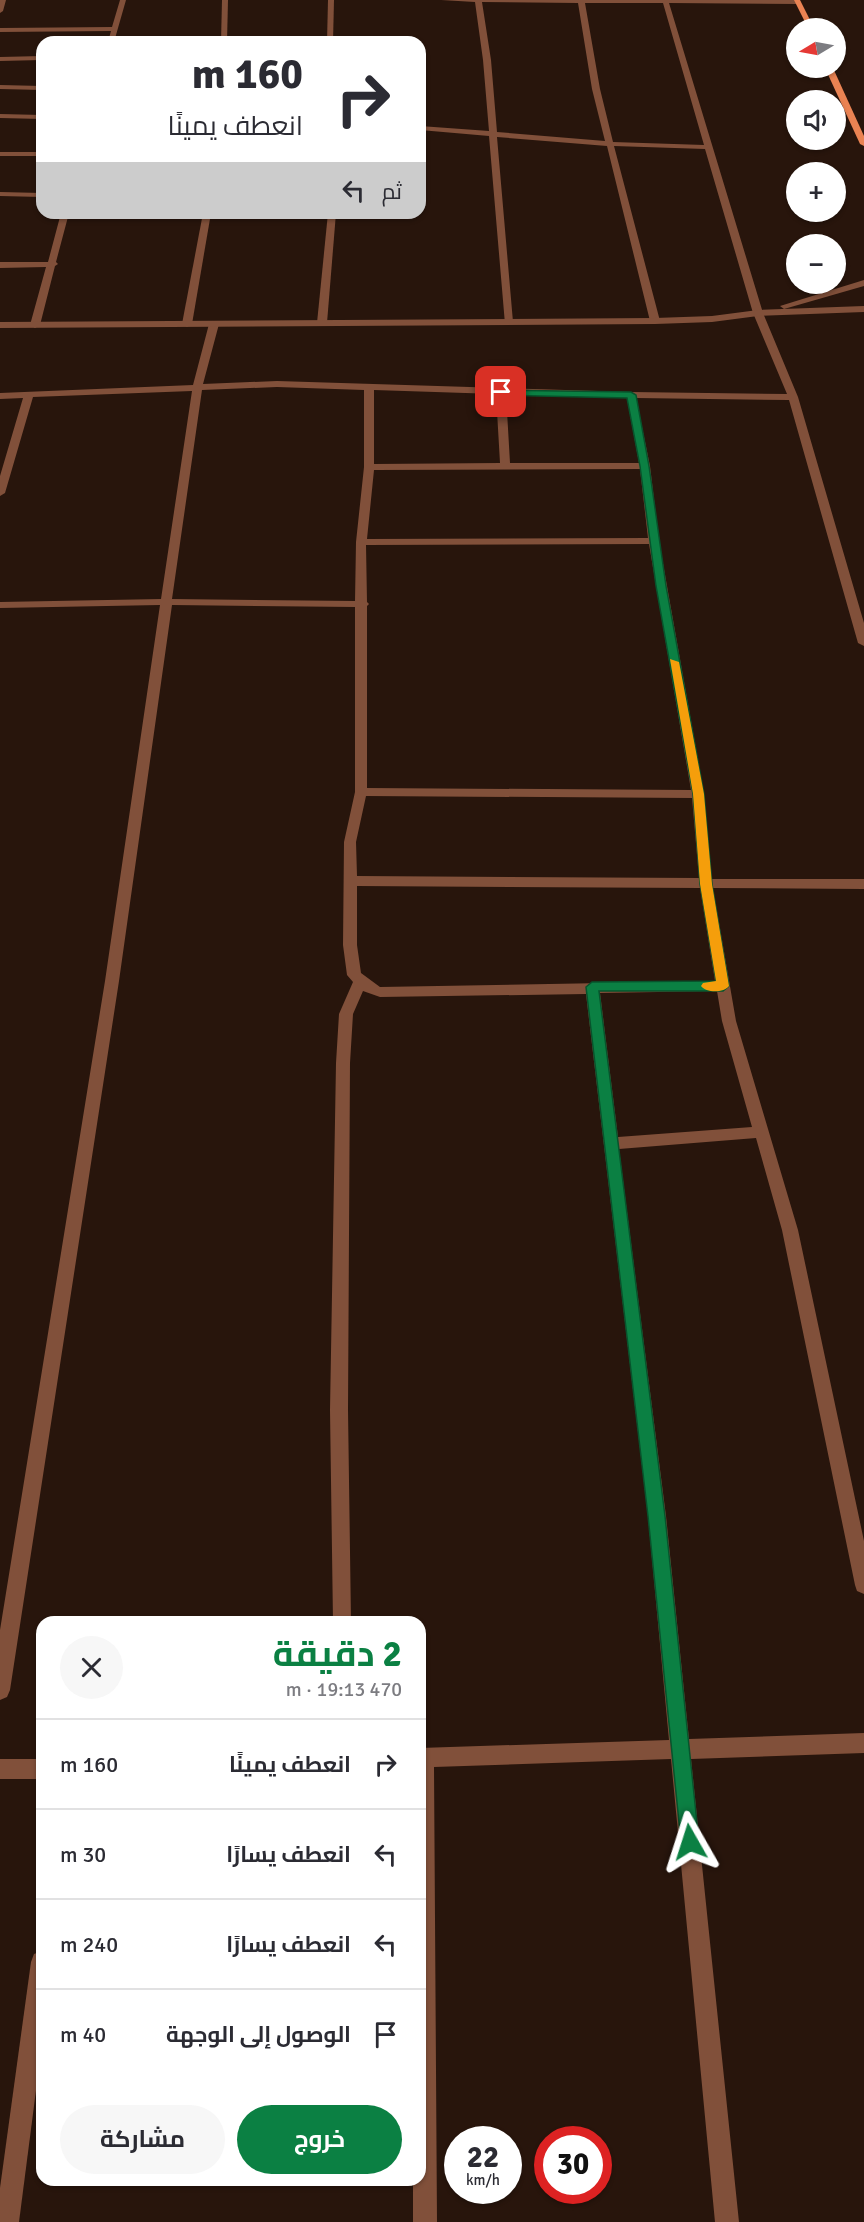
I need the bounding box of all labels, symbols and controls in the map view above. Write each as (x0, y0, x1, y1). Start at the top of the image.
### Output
north arrow (786, 18, 846, 78)
map controls (786, 18, 846, 294)
text: 160 m (192, 49, 303, 100)
icon: right (324, 60, 402, 138)
button: sound (786, 90, 846, 150)
text: انعطف يمينًا (167, 110, 303, 143)
button: + (786, 162, 846, 222)
icon: left (337, 174, 370, 207)
text: ثم (382, 178, 402, 205)
button: − (786, 234, 846, 294)
pin (475, 366, 526, 417)
icon: arrive (484, 375, 517, 408)
text: 2 دقيقة (273, 1632, 402, 1677)
button: close (60, 1636, 123, 1699)
text: 470 m · 19:13 (286, 1677, 402, 1702)
icon: right (369, 1748, 402, 1781)
text: 160 m (60, 1751, 118, 1778)
text: انعطف يمينًا (229, 1751, 351, 1778)
position arrow (658, 1810, 722, 1874)
icon: left (369, 1838, 402, 1871)
text: 30 m (60, 1841, 106, 1868)
text: انعطف يسارًا (226, 1841, 351, 1868)
icon: left (369, 1928, 402, 1961)
text: 240 m (60, 1931, 118, 1958)
text: انعطف يسارًا (226, 1931, 351, 1958)
icon: arrive (369, 2018, 402, 2051)
text: 40 m (60, 2021, 106, 2048)
text: الوصول إلى الوجهة (166, 2021, 351, 2048)
button: مشاركة (60, 2105, 225, 2174)
button: خروج (237, 2105, 402, 2174)
speed limit sign: 30 (534, 2126, 612, 2204)
text: 22 (467, 2139, 499, 2176)
text: km/h (466, 2171, 500, 2189)

